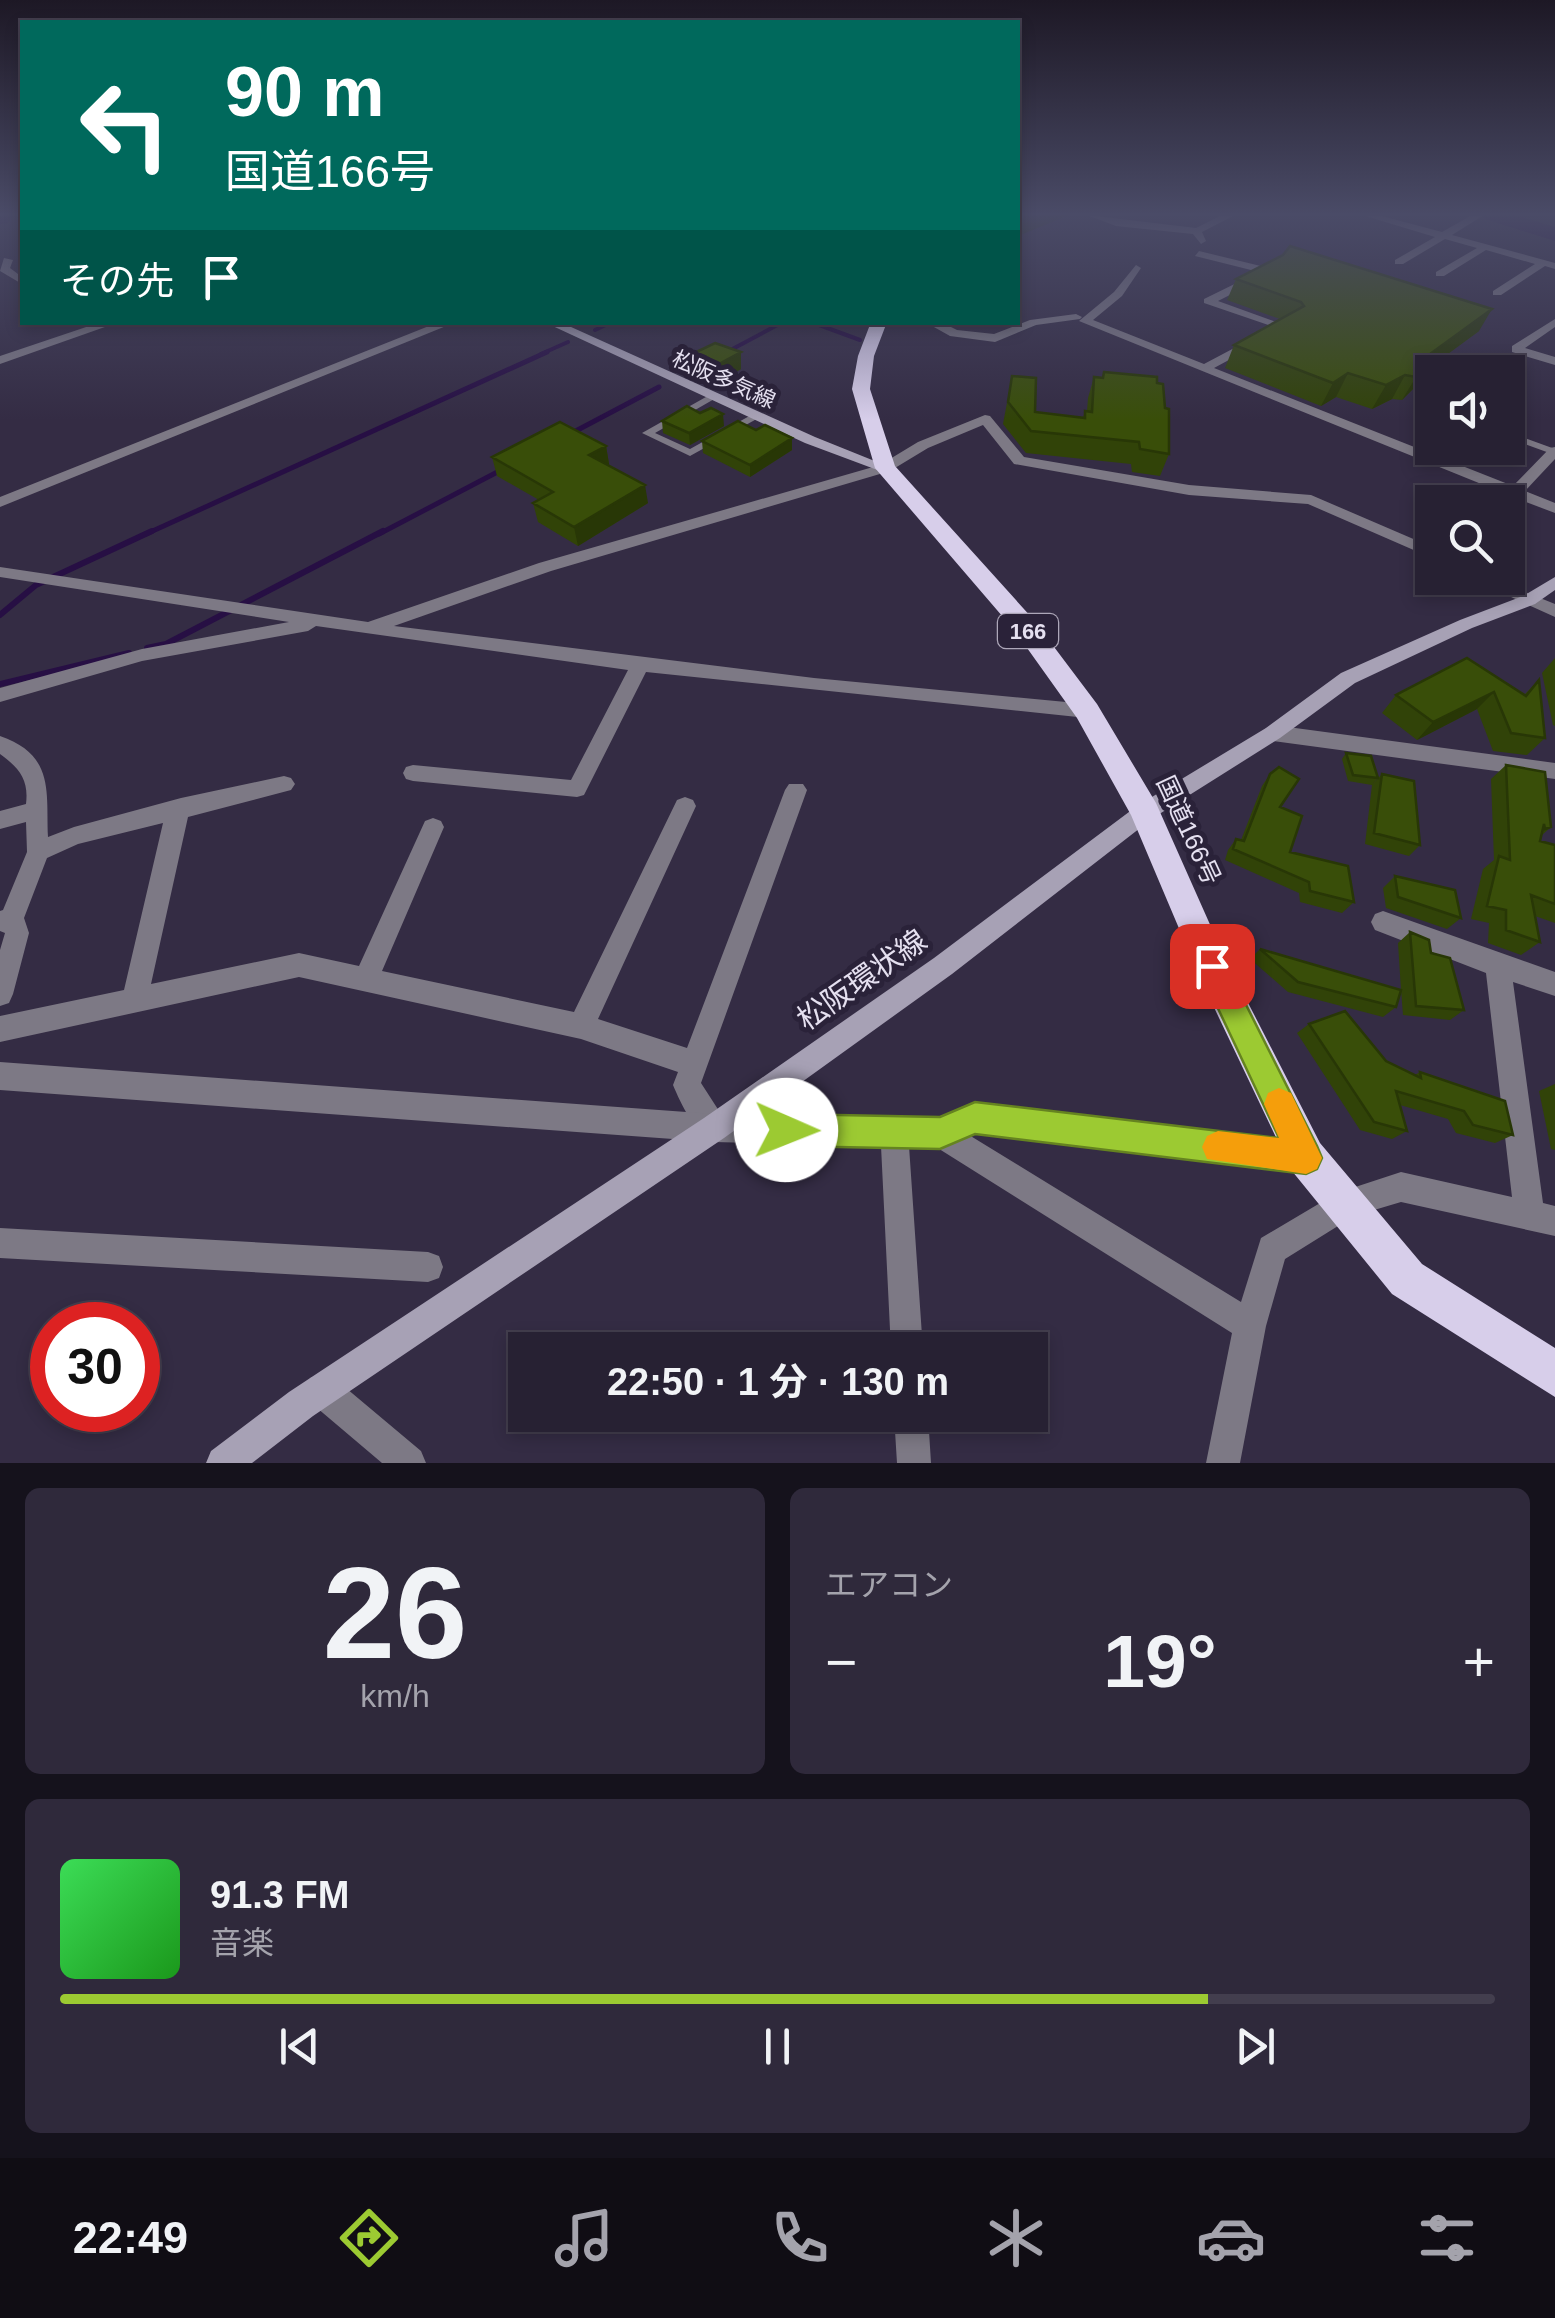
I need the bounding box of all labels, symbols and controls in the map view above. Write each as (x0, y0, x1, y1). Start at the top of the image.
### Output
text: 90 m (225, 53, 385, 131)
icon: left (60, 60, 190, 190)
text: 国道166号 (225, 146, 435, 197)
icon: arrive (194, 250, 249, 305)
text: その先 (60, 260, 174, 302)
street label: 松阪多気線 (668, 346, 779, 413)
map controls (1415, 355, 1525, 595)
button: sound (1415, 355, 1525, 465)
button: search (1415, 485, 1525, 595)
road number: 166 (998, 614, 1058, 648)
street label: 国道166号 (1152, 771, 1226, 889)
street label: 松阪環状線 (791, 923, 933, 1036)
pin (1170, 924, 1255, 1009)
icon: arrive (1185, 939, 1240, 994)
position arrow (734, 1078, 838, 1182)
speed limit sign: 30 (30, 1302, 160, 1432)
text: 22:50 · 1 分 · 130 m (607, 1361, 949, 1403)
text: 26 (323, 1540, 467, 1686)
text: エアコン (825, 1567, 953, 1603)
text: 19° (1103, 1619, 1217, 1703)
text: − (825, 1631, 857, 1693)
text: + (1463, 1631, 1495, 1693)
text: km/h (360, 1678, 430, 1714)
text: 91.3 FM (210, 1874, 349, 1916)
text: 音楽 (210, 1925, 274, 1961)
icon: previous (272, 2019, 327, 2074)
icon: pause (750, 2019, 805, 2074)
icon: next (1228, 2019, 1283, 2074)
icon: directions (334, 2203, 404, 2273)
icon: music (549, 2203, 619, 2273)
icon: phone (765, 2203, 835, 2273)
icon: climate (981, 2203, 1051, 2273)
icon: car (1196, 2203, 1266, 2273)
icon: filters (1412, 2203, 1482, 2273)
text: 22:49 (73, 2212, 188, 2263)

